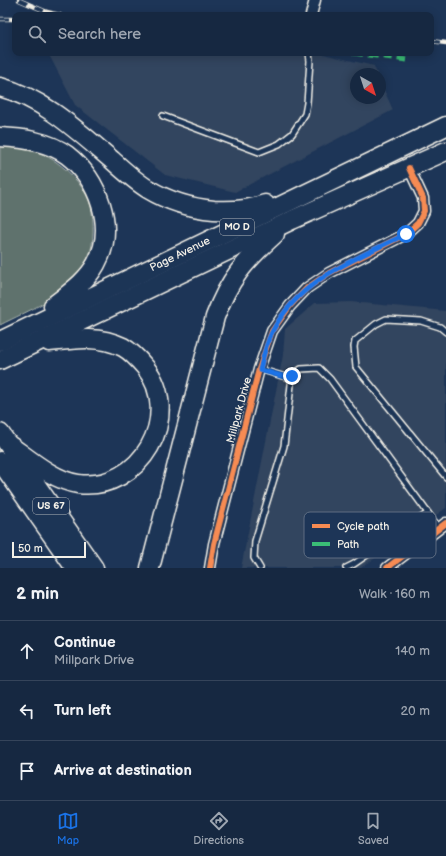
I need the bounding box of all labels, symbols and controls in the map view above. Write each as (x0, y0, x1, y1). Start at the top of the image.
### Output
search box (12, 12, 434, 56)
icon: search (26, 23, 48, 45)
text: Search here (58, 25, 141, 44)
north arrow (350, 68, 386, 104)
road number: MO D (220, 219, 254, 235)
route start (397, 225, 415, 243)
street label: Page Avenue (148, 234, 213, 274)
route end (283, 367, 301, 385)
street label: Millpark Drive (224, 375, 254, 444)
road number: US 67 (33, 498, 69, 514)
legend (304, 512, 436, 558)
text: Cycle path (337, 520, 389, 533)
text: Path (337, 538, 359, 551)
scale bar (12, 540, 86, 559)
text: 50 m (18, 542, 43, 555)
text: 2 min (16, 584, 59, 604)
text: Walk · 160 m (359, 586, 430, 602)
text: Continue (54, 633, 116, 652)
icon: ahead (16, 640, 38, 662)
text: 140 m (395, 643, 430, 659)
text: Millpark Drive (54, 652, 134, 668)
icon: left (16, 700, 38, 722)
text: Turn left (54, 701, 111, 720)
text: 20 m (400, 703, 430, 719)
icon: arrive (16, 760, 38, 782)
text: Arrive at destination (54, 761, 192, 780)
tab: Map (57, 810, 79, 847)
tab: Directions (193, 810, 244, 847)
tab: Saved (358, 810, 389, 847)

